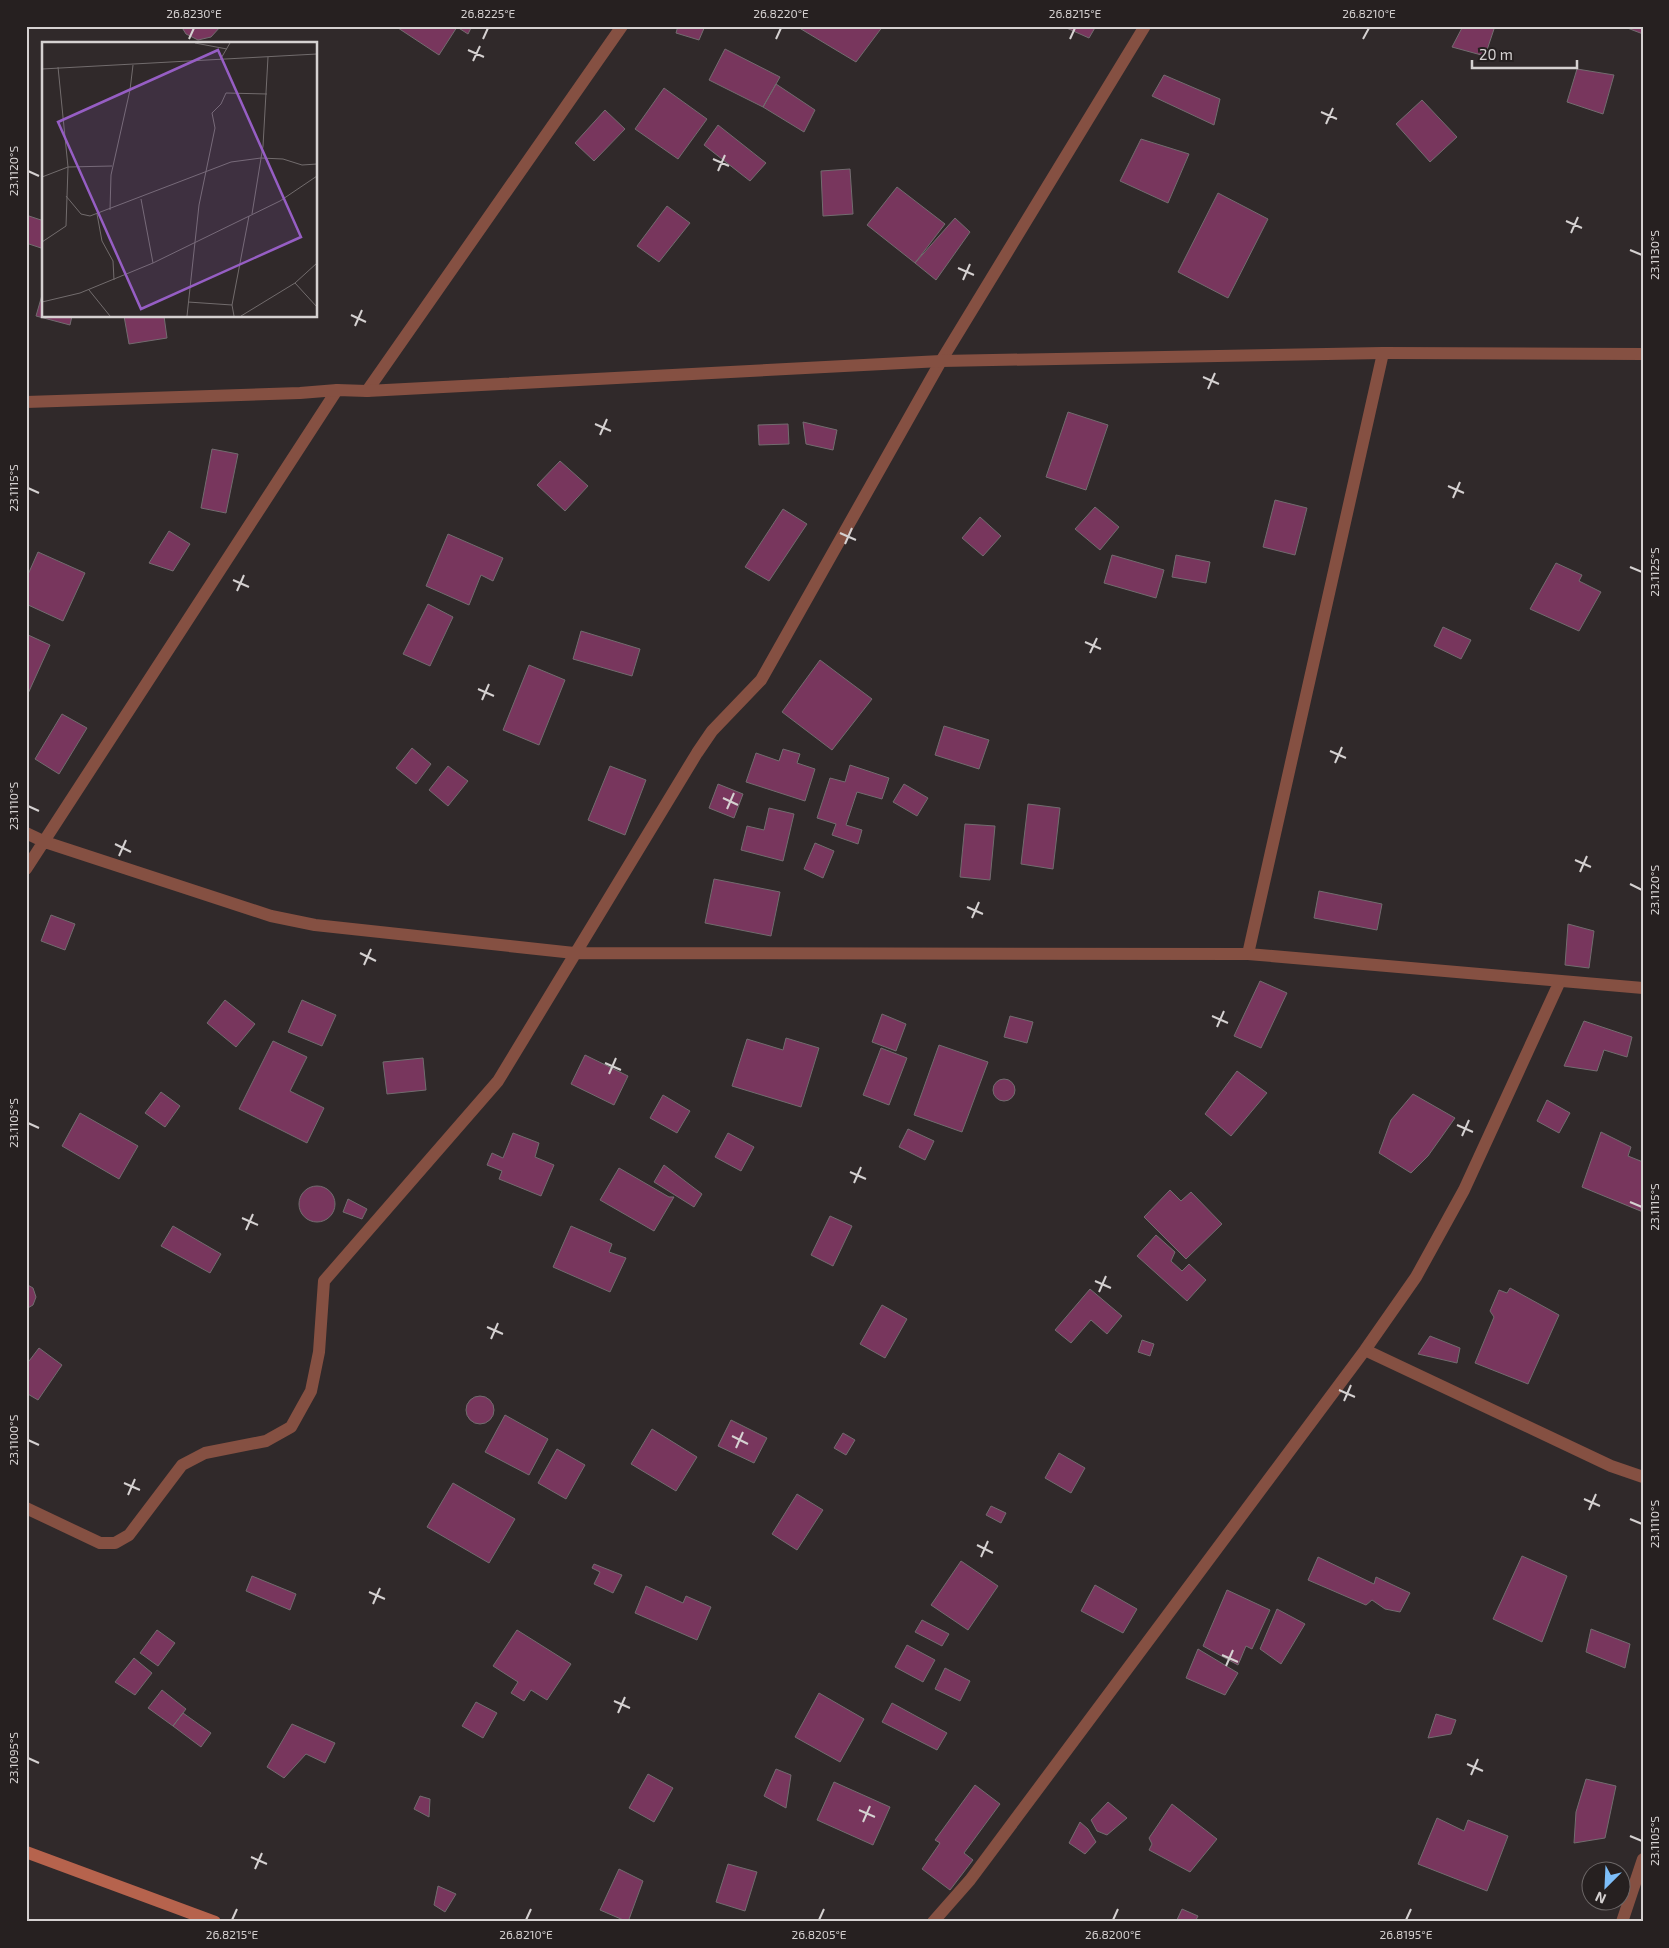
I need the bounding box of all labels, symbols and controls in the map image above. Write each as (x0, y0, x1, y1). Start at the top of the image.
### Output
text: 26.8230°E (166, 6, 222, 20)
text: 26.8225°E (461, 6, 516, 20)
text: 26.8220°E (753, 6, 809, 20)
text: 26.8215°E (1049, 6, 1102, 20)
text: 26.8210°E (1342, 6, 1396, 20)
scale bar (1472, 38, 1576, 70)
inset map (42, 42, 318, 318)
text: 20 m (1479, 45, 1513, 63)
text: 23.1120°S (6, 146, 20, 196)
text: 23.1130°S (1647, 230, 1661, 280)
text: 23.1115°S (6, 464, 20, 512)
text: 23.1125°S (1647, 547, 1661, 597)
text: 23.1110°S (6, 782, 20, 830)
text: 23.1120°S (1647, 865, 1661, 915)
text: 23.1105°S (6, 1098, 20, 1148)
text: 23.1115°S (1647, 1183, 1661, 1231)
text: 23.1100°S (6, 1414, 20, 1465)
text: 23.1110°S (1647, 1500, 1661, 1548)
text: 23.1095°S (6, 1732, 20, 1784)
text: 23.1105°S (1647, 1816, 1661, 1866)
north arrow (1582, 1860, 1632, 1910)
text: N (1592, 1889, 1609, 1908)
text: 26.8215°E (206, 1927, 259, 1941)
text: 26.8210°E (499, 1927, 553, 1941)
text: 26.8205°E (791, 1927, 847, 1941)
text: 26.8200°E (1085, 1927, 1141, 1941)
text: 26.8195°E (1380, 1927, 1433, 1941)

